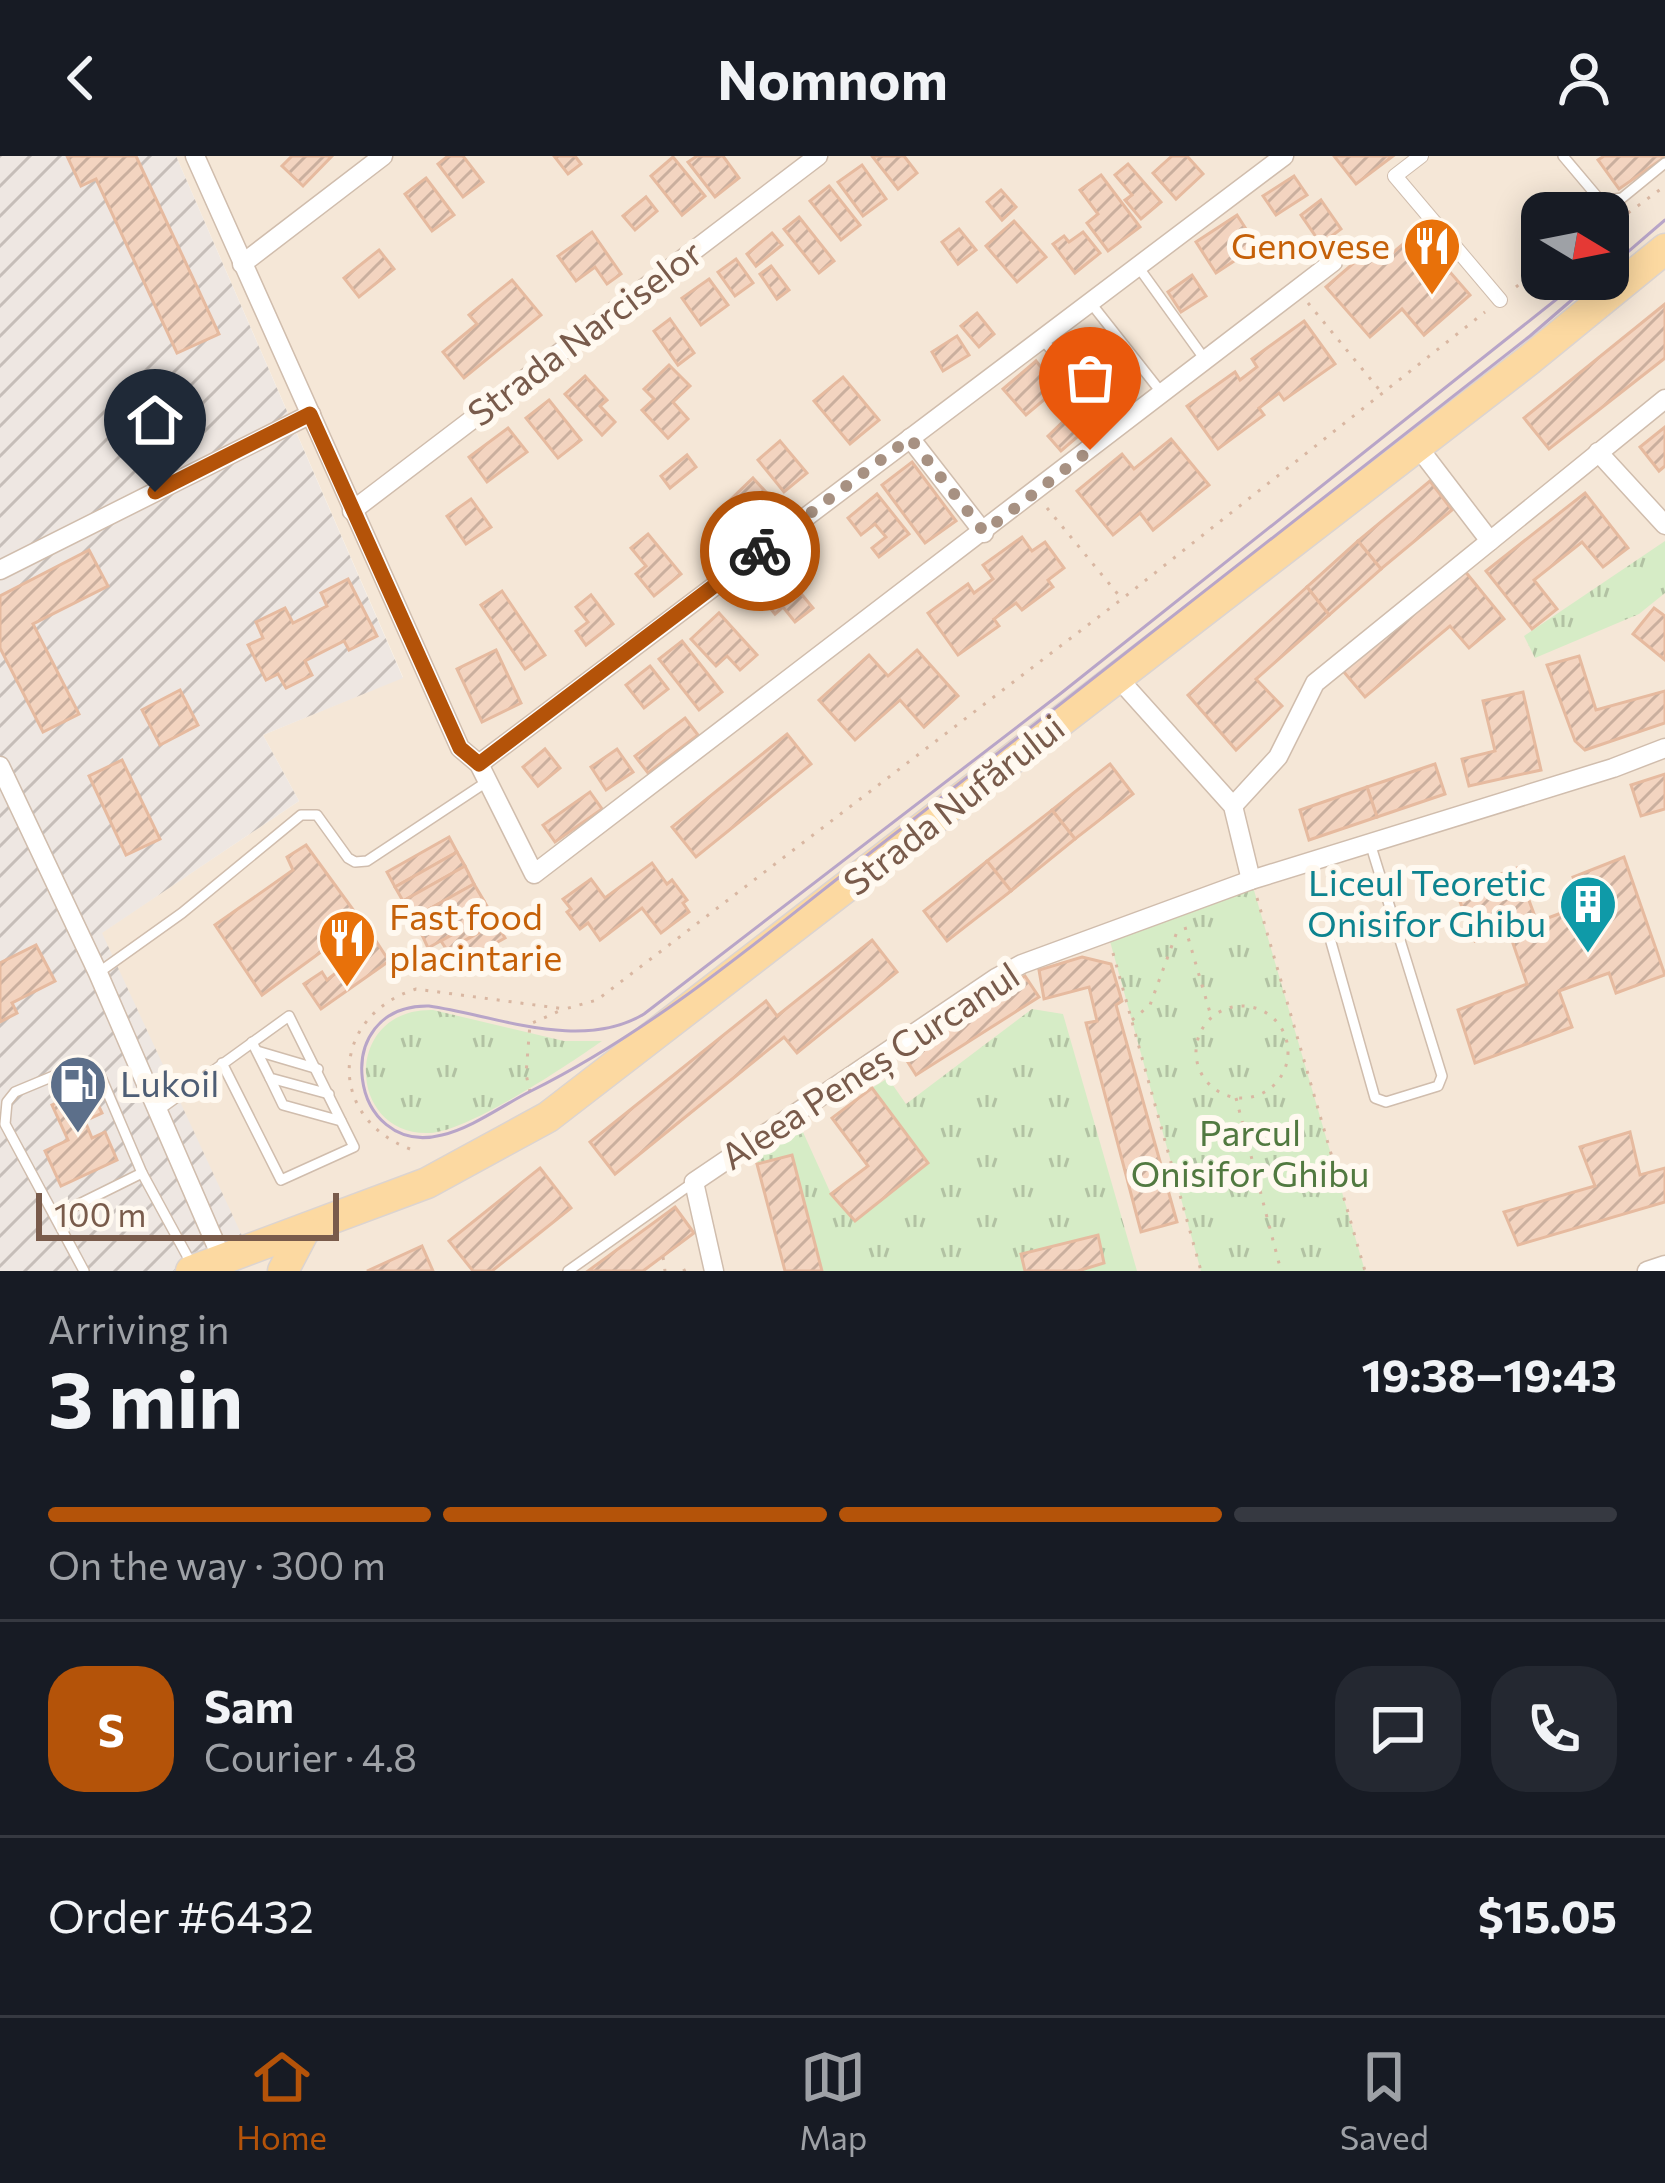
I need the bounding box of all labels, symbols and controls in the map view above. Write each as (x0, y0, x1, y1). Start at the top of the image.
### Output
icon: back (48, 45, 114, 111)
text: Nomnom (717, 45, 948, 111)
icon: person (1551, 45, 1617, 111)
north arrow (1521, 192, 1629, 300)
map controls (1521, 192, 1629, 300)
restaurant icon: Genovese (1401, 215, 1463, 297)
place label: Genovese (1231, 222, 1390, 266)
street label: Strada Narciselor (458, 229, 710, 434)
pin (1039, 327, 1141, 450)
icon: bag (1057, 345, 1123, 411)
pin (104, 369, 206, 492)
icon: home (122, 387, 188, 453)
courier (700, 491, 820, 611)
icon: bike (727, 518, 793, 584)
street label: Strada Nufărului (834, 704, 1072, 903)
place label: Liceul Teoretic Onisifor Ghibu (1307, 859, 1546, 944)
building icon: Liceul Teoretic Onisifor Ghibu (1557, 873, 1619, 955)
place label: Fast food placintarie (389, 893, 562, 978)
restaurant icon: Fast food placintarie (316, 907, 378, 989)
street label: Aleea Peneș Curcanul (712, 951, 1028, 1180)
fuel station icon: Lukoil (47, 1053, 109, 1135)
place label: Lukoil (120, 1060, 219, 1104)
park label: Parcul Onisifor Ghibu (1131, 1109, 1369, 1194)
scale bar (36, 1187, 339, 1240)
text: 100 m (54, 1193, 146, 1234)
text: Arriving in (48, 1304, 229, 1352)
text: 19:38–19:43 (1361, 1346, 1617, 1401)
text: 3 min (48, 1349, 243, 1444)
text: On the way · 300 m (48, 1540, 386, 1588)
button: chat (1335, 1666, 1461, 1792)
button: phone (1491, 1666, 1617, 1792)
text: Sam (204, 1677, 294, 1732)
text: S (97, 1701, 125, 1756)
text: Courier · 4.8 (204, 1732, 417, 1780)
text: Order #6432 (48, 1887, 314, 1942)
text: $15.05 (1478, 1887, 1617, 1942)
tab: Home (236, 2044, 327, 2157)
tab: Map (799, 2044, 867, 2157)
tab: Saved (1340, 2044, 1429, 2157)

